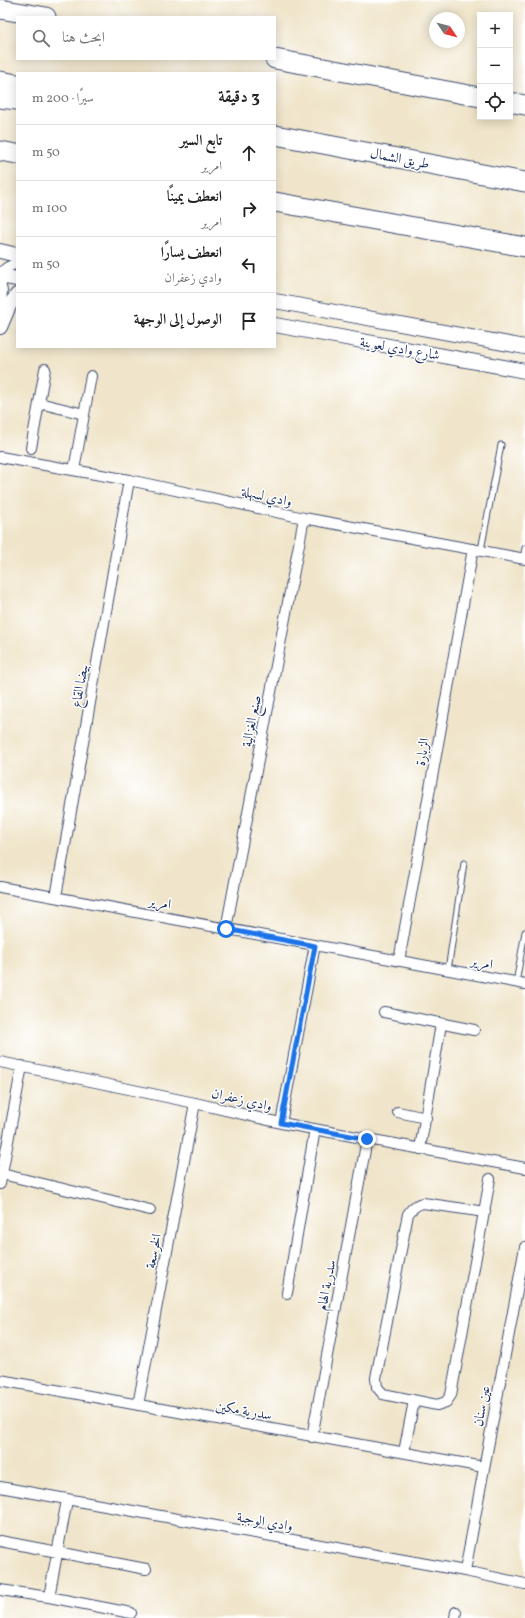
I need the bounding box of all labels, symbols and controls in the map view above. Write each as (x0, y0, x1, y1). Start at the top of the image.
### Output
north arrow (429, 12, 465, 48)
map controls (477, 12, 513, 120)
button: + (477, 12, 513, 48)
search box (16, 16, 276, 60)
icon: search (30, 27, 52, 49)
text: ابحث هنا (62, 28, 105, 49)
button: − (477, 48, 513, 84)
button: locate (477, 84, 513, 120)
text: 3 دقيقة (218, 86, 260, 109)
text: سيرًا · 200 m (32, 90, 94, 108)
text: تابع السير (180, 131, 222, 152)
icon: ahead (238, 142, 260, 164)
text: 50 m (32, 144, 60, 162)
street label: طريق الشمال (368, 144, 431, 175)
text: امرير (201, 158, 222, 176)
text: انعطف يمينًا (167, 187, 222, 208)
icon: right (238, 198, 260, 220)
text: 100 m (32, 200, 67, 218)
text: امرير (201, 214, 222, 232)
text: انعطف يسارًا (161, 243, 222, 264)
icon: left (238, 254, 260, 276)
text: 50 m (32, 256, 60, 274)
text: وادي زعفران (165, 270, 222, 288)
text: الوصول إلى الوجهة (134, 310, 222, 331)
icon: arrive (238, 310, 260, 332)
street label: شارع وادي لعوينة (358, 333, 441, 367)
street label: وادي لسهلة (239, 483, 294, 513)
street label: بيضا القاع (67, 663, 95, 709)
street label: صنع الغزالية (238, 694, 270, 749)
street label: الزبارة (412, 737, 435, 768)
street label: امرير (145, 892, 172, 915)
route start (217, 920, 235, 938)
street label: امرير (467, 952, 495, 975)
street label: وادي زعفران (209, 1084, 274, 1118)
route end (358, 1130, 376, 1148)
street label: الخرسعة (142, 1232, 167, 1270)
street label: سدرية الهام (313, 1258, 344, 1313)
street label: عين سنان (469, 1384, 496, 1428)
street label: سدرية مكين (214, 1397, 273, 1426)
street label: وادي الوجبة (235, 1508, 294, 1538)

